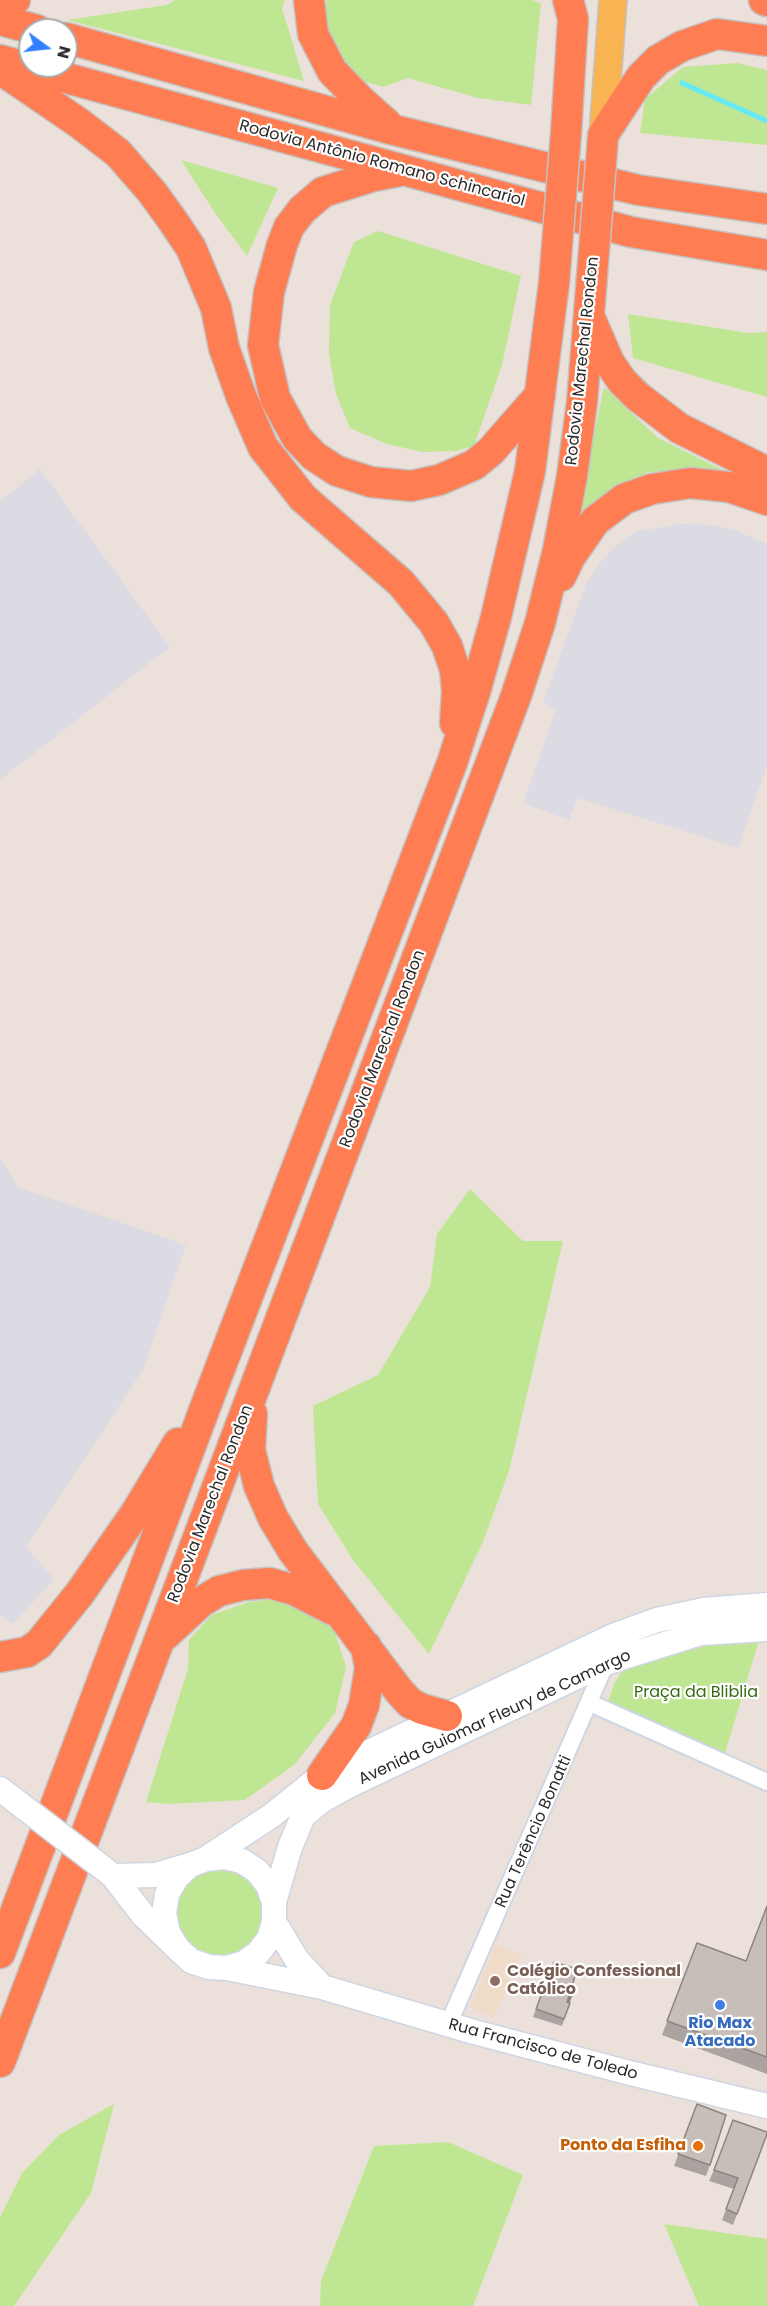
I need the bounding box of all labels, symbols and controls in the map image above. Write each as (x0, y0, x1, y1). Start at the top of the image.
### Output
north arrow (18, 18, 78, 78)
text: N (51, 43, 77, 61)
street label: Rodovia Antônio Romano Schincariol (237, 117, 527, 211)
street label: Rodovia Marechal Rondon (562, 256, 604, 466)
street label: Rodovia Marechal Rondon (336, 948, 430, 1150)
street label: Rodovia Marechal Rondon (164, 1403, 258, 1605)
street label: Avenida Guiomar Fleury de Camargo (356, 1646, 634, 1790)
park label: Praça da Bliblia (634, 1683, 758, 1703)
street label: Rua Terêncio Bonatti (492, 1753, 576, 1911)
place label: Colégio Confessional Católico (507, 1962, 681, 2000)
marker: Colégio Confessional Católico (488, 1974, 502, 1988)
marker: Rio Max Atacado (713, 1998, 727, 2012)
place label: Rio Max Atacado (685, 2014, 755, 2052)
street label: Rua Francisco de Toledo (446, 2015, 640, 2085)
place label: Ponto da Esfiha (560, 2136, 686, 2156)
marker: Ponto da Esfiha (691, 2139, 705, 2153)

